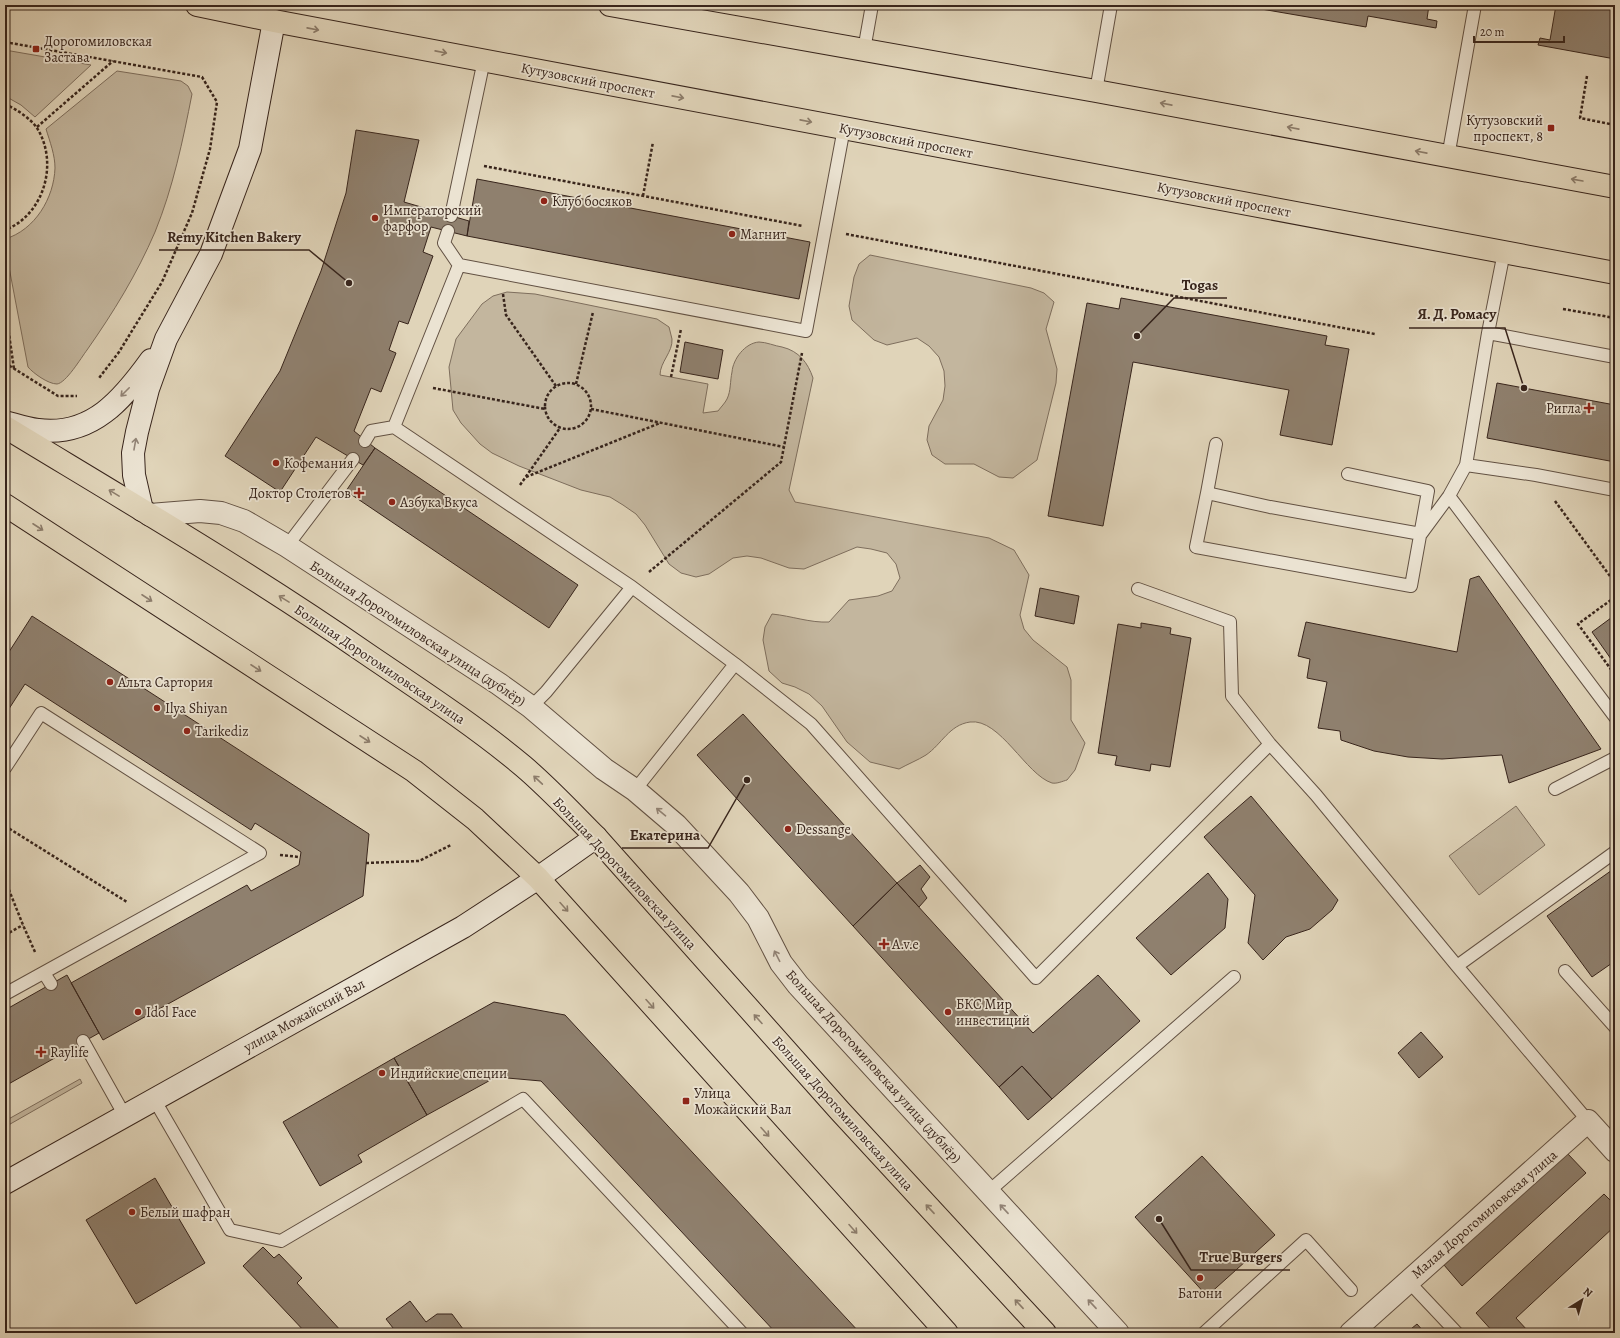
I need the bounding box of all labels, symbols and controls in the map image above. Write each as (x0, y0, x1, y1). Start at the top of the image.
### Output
scale bar (1474, 18, 1564, 44)
text: 20 m (1480, 24, 1504, 40)
one-way arrow (306, 25, 319, 33)
place label: Дорогомиловская Застава (44, 32, 152, 67)
marker: Дорогомиловская Застава (31, 44, 41, 54)
one-way arrow (434, 49, 447, 57)
street label: Кутузовский проспект (519, 58, 656, 103)
one-way arrow (671, 93, 684, 101)
one-way arrow (1159, 100, 1172, 108)
place label: Кутузовский проспект, 8 (1466, 111, 1543, 146)
one-way arrow (799, 117, 812, 125)
street label: Кутузовский проспект (837, 118, 974, 163)
marker: Кутузовский проспект, 8 (1546, 123, 1556, 133)
one-way arrow (1287, 124, 1300, 132)
one-way arrow (1415, 148, 1428, 156)
one-way arrow (1571, 176, 1584, 184)
street label: Кутузовский проспект (1155, 177, 1292, 222)
place label: Клуб босяков (552, 192, 632, 211)
marker: Клуб босяков (539, 196, 549, 206)
place label: Императорский фарфор (383, 201, 481, 236)
marker: Императорский фарфор (370, 213, 380, 223)
callout: Remy Kitchen Bakery (159, 223, 309, 250)
place label: Магнит (740, 225, 787, 244)
text: Remy Kitchen Bakery (167, 227, 302, 247)
marker: Магнит (727, 229, 737, 239)
callout: Togas (1174, 271, 1227, 298)
text: Togas (1182, 275, 1218, 295)
callout: Я. Д. Ромасу (1409, 301, 1505, 328)
text: Я. Д. Ромасу (1417, 304, 1497, 324)
one-way arrow (120, 387, 130, 397)
place label: Ригла (1546, 399, 1582, 418)
marker: Ригла (1584, 403, 1594, 413)
one-way arrow (131, 438, 139, 451)
place label: Кофемания (284, 454, 354, 473)
marker: Кофемания (271, 458, 281, 468)
place label: Доктор Столетов (249, 484, 351, 503)
marker: Доктор Столетов (354, 488, 364, 498)
one-way arrow (108, 489, 120, 497)
place label: Азбука Вкуса (399, 493, 478, 512)
marker: Азбука Вкуса (387, 497, 397, 507)
one-way arrow (32, 523, 43, 531)
street label: Большая Дорогомиловская улица (дублёр) (307, 557, 529, 709)
one-way arrow (141, 594, 153, 602)
one-way arrow (279, 595, 290, 603)
street label: Большая Дорогомиловская улица (291, 600, 469, 728)
one-way arrow (250, 665, 262, 673)
place label: Альта Сартория (117, 673, 213, 692)
marker: Альта Сартория (105, 677, 115, 687)
place label: Ilya Shiyan (165, 699, 228, 718)
marker: Ilya Shiyan (152, 703, 162, 713)
place label: Tarikediz (195, 722, 249, 741)
marker: Tarikediz (182, 726, 192, 736)
one-way arrow (359, 735, 370, 743)
one-way arrow (533, 775, 543, 785)
street label: Большая Дорогомиловская улица (549, 793, 701, 954)
one-way arrow (656, 808, 667, 817)
place label: Dessange (796, 820, 851, 839)
callout: Екатерина (622, 821, 708, 848)
marker: Dessange (783, 824, 793, 834)
text: Екатерина (630, 825, 701, 845)
one-way arrow (559, 902, 568, 913)
place label: A.v.e (891, 935, 919, 954)
marker: A.v.e (879, 939, 889, 949)
one-way arrow (773, 950, 780, 962)
street label: Большая Дорогомиловская улица (дублёр) (783, 966, 965, 1166)
street label: улица Можайский Вал (239, 974, 368, 1057)
place label: БКС Мир инвестиций (956, 995, 1030, 1030)
one-way arrow (646, 999, 655, 1009)
place label: Idol Face (146, 1003, 197, 1022)
marker: Idol Face (133, 1007, 143, 1017)
marker: БКС Мир инвестиций (943, 1007, 953, 1017)
one-way arrow (754, 1014, 763, 1025)
street label: Большая Дорогомиловская улица (769, 1032, 917, 1194)
place label: Raylife (50, 1043, 89, 1062)
marker: Raylife (35, 1046, 47, 1058)
place label: Индийские специи (390, 1064, 507, 1083)
marker: Индийские специи (377, 1068, 387, 1078)
place label: Улица Можайский Вал (694, 1084, 792, 1119)
marker: Улица Можайский Вал (681, 1096, 691, 1106)
one-way arrow (761, 1127, 770, 1137)
street label: Малая Дорогомиловская улица (1407, 1145, 1562, 1283)
place label: Белый шафран (140, 1203, 230, 1222)
one-way arrow (926, 1204, 935, 1214)
one-way arrow (999, 1204, 1009, 1214)
marker: Белый шафран (127, 1207, 137, 1217)
one-way arrow (848, 1223, 857, 1234)
callout: True Burgers (1191, 1243, 1290, 1270)
text: True Burgers (1200, 1247, 1282, 1267)
marker: Батони (1195, 1273, 1205, 1283)
north arrow (1562, 1280, 1602, 1320)
place label: Батони (1178, 1284, 1222, 1303)
text: N (1580, 1284, 1595, 1301)
one-way arrow (1014, 1299, 1023, 1309)
one-way arrow (1087, 1299, 1097, 1309)

